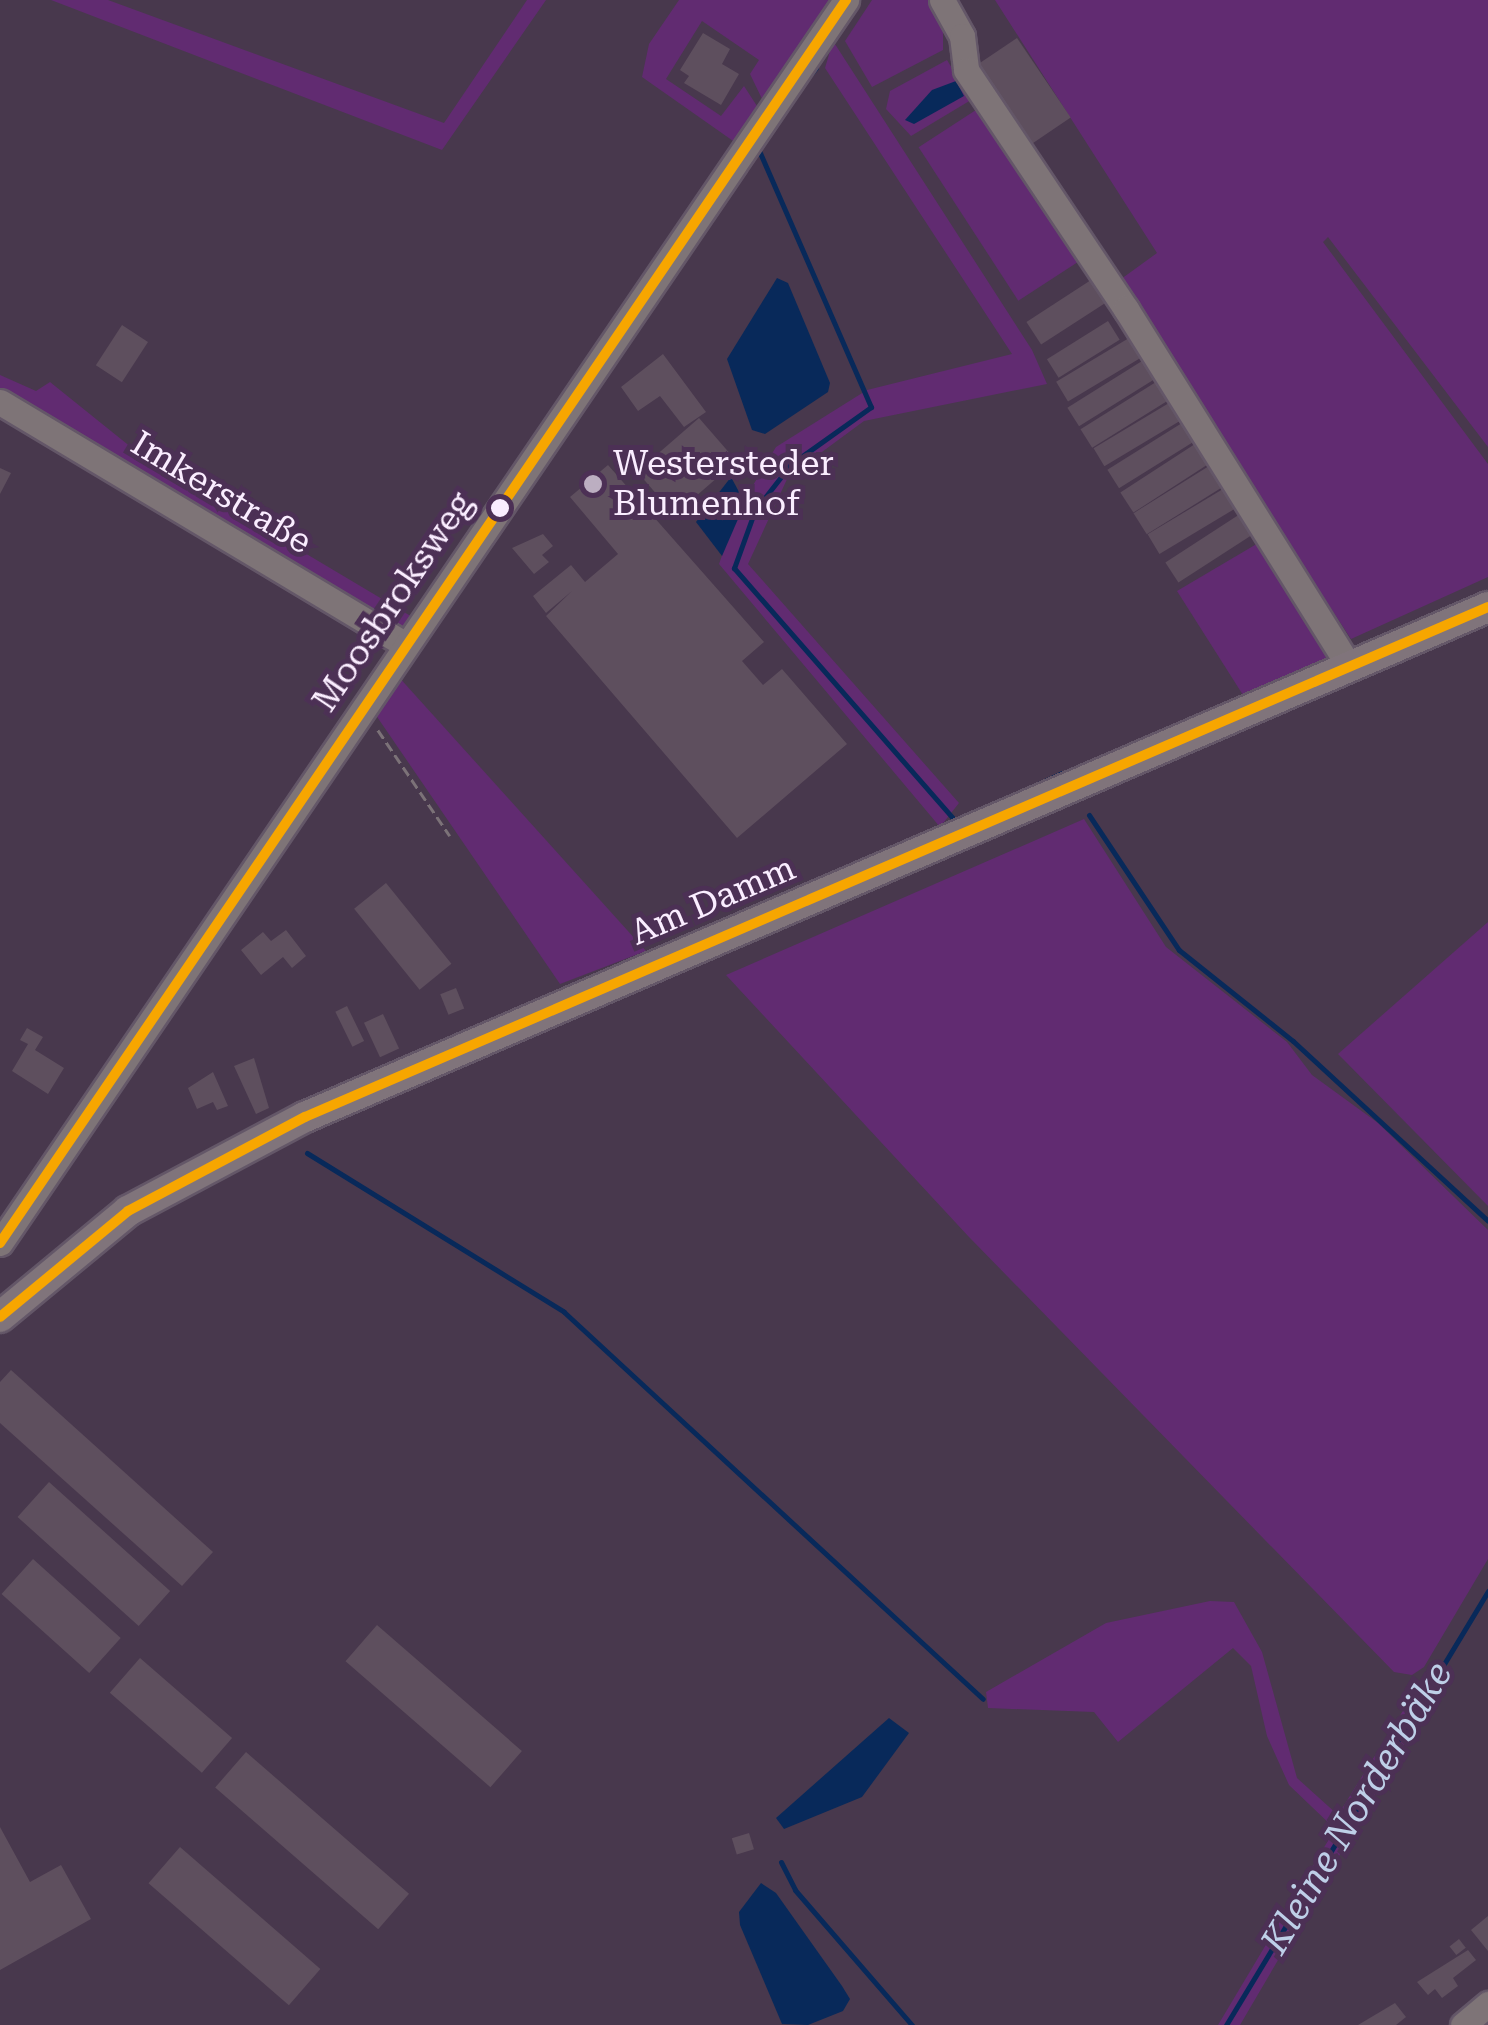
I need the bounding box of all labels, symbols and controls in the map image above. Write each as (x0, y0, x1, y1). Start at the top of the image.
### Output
street label: Imkerstraße (123, 423, 319, 563)
place label: Westersteder Blumenhof (613, 443, 834, 525)
marker: Westersteder Blumenhof (582, 473, 604, 495)
street label: Moosbroksweg (304, 484, 482, 720)
unlabelled marker (490, 498, 510, 518)
street label: Am Damm (624, 847, 802, 955)
water label: Kleine Norderbäke (1252, 1654, 1462, 1962)

